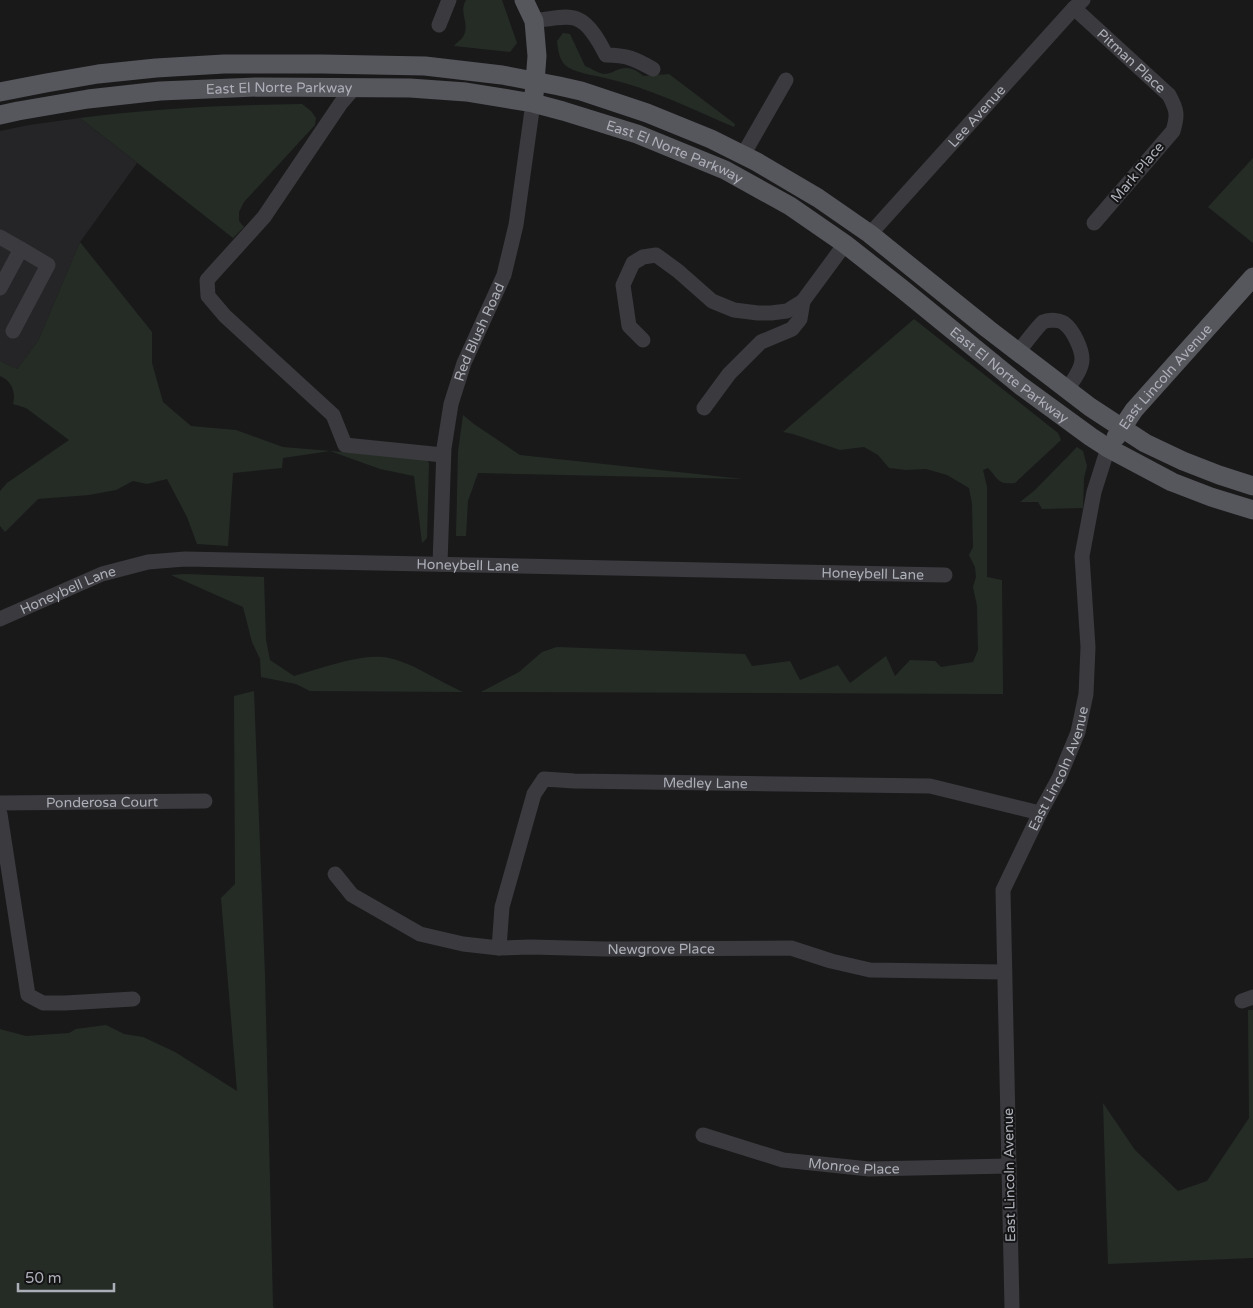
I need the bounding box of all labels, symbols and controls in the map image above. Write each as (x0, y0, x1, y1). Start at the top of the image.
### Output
street label: Pitman Place (1093, 25, 1169, 97)
street label: East El Norte Parkway (205, 79, 353, 98)
street label: Lee Avenue (945, 82, 1009, 151)
street label: East El Norte Parkway (604, 117, 746, 188)
street label: Mark Place (1107, 138, 1168, 206)
street label: Red Blush Road (451, 280, 508, 384)
street label: East Lincoln Avenue (1115, 321, 1216, 433)
street label: East El Norte Parkway (946, 323, 1072, 427)
street label: Honeybell Lane (416, 556, 519, 575)
street label: Honeybell Lane (18, 563, 118, 618)
street label: Honeybell Lane (821, 564, 924, 584)
street label: East Lincoln Avenue (1025, 705, 1092, 834)
street label: Medley Lane (663, 774, 748, 792)
street label: Ponderosa Court (46, 793, 159, 812)
street label: Newgrove Place (607, 940, 715, 958)
street label: East Lincoln Avenue (1000, 1108, 1019, 1242)
street label: Monroe Place (807, 1155, 900, 1178)
scale bar (18, 1260, 114, 1292)
text: 50 m (25, 1269, 62, 1287)

